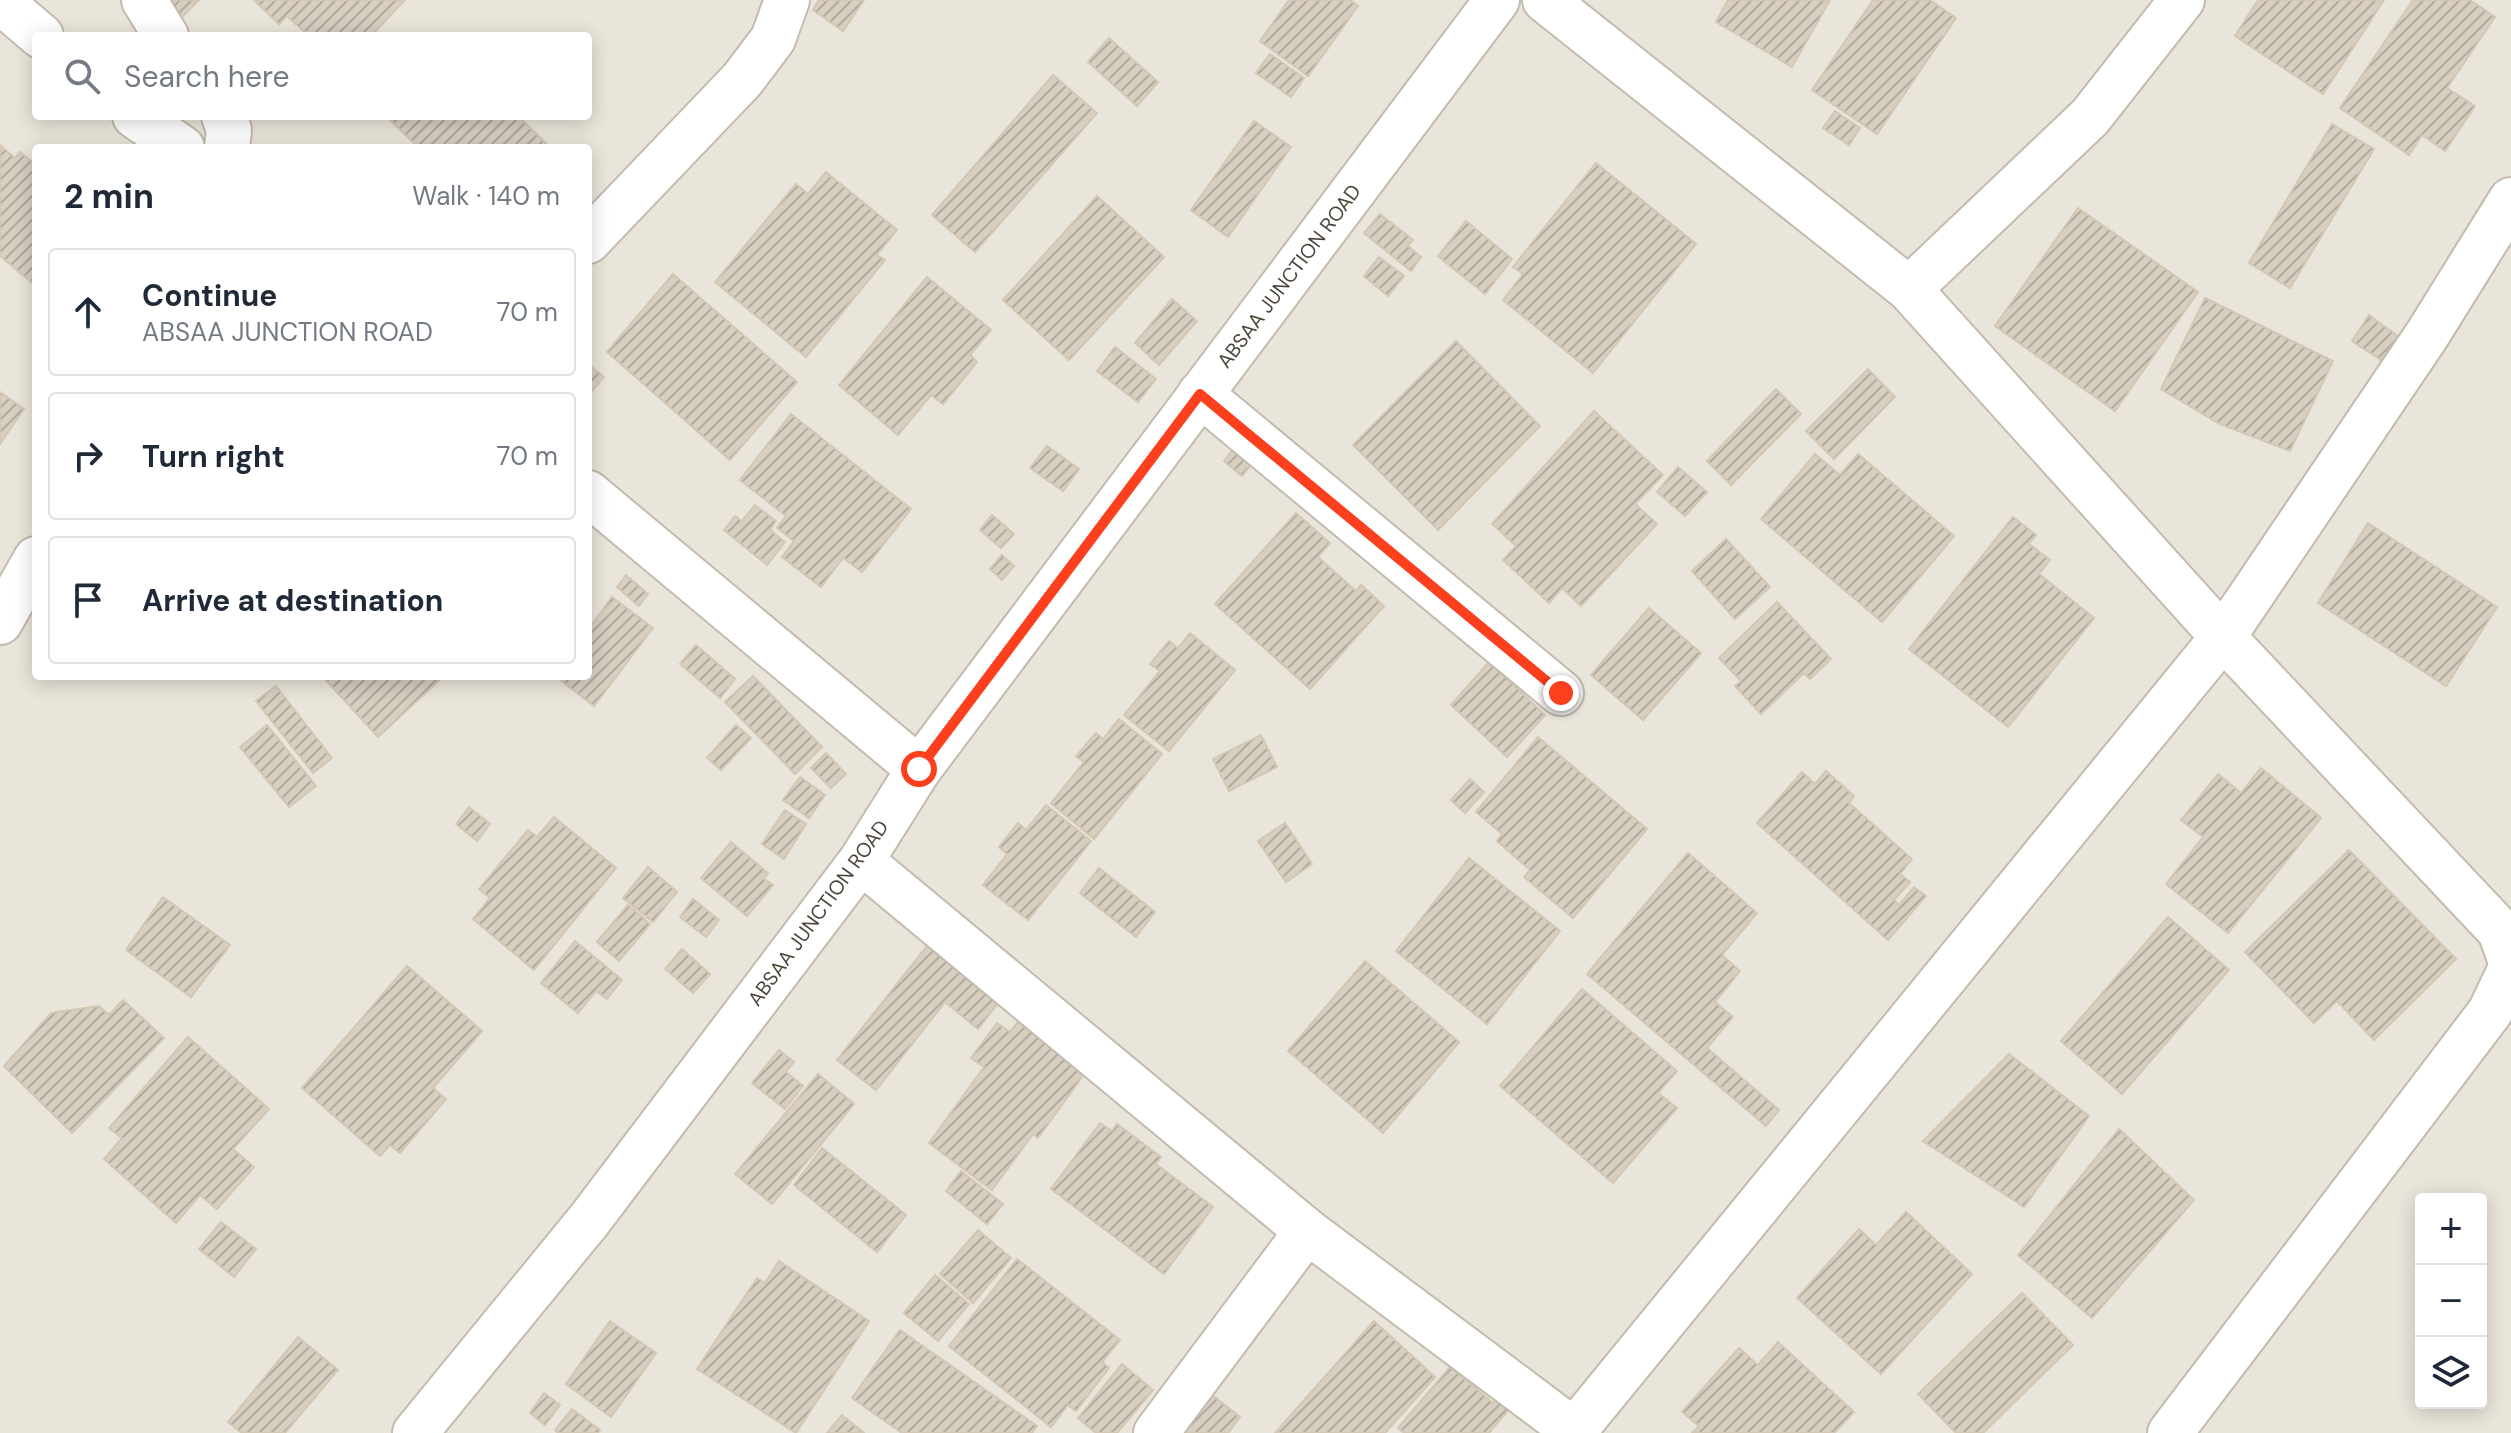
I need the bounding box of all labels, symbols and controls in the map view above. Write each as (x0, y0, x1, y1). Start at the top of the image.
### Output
search box (32, 32, 592, 120)
icon: search (60, 54, 104, 98)
text: Search here (124, 57, 290, 96)
text: 2 min (64, 174, 154, 219)
text: Walk · 140 m (412, 179, 560, 213)
street label: ABSAA JUNCTION ROAD (1211, 179, 1367, 373)
text: Continue (142, 276, 277, 315)
icon: ahead (66, 290, 110, 334)
text: 70 m (497, 295, 558, 329)
text: ABSAA JUNCTION ROAD (142, 315, 433, 349)
icon: right (66, 434, 110, 478)
text: Turn right (142, 437, 285, 476)
text: 70 m (497, 439, 558, 473)
icon: arrive (66, 578, 110, 622)
text: Arrive at destination (142, 581, 443, 620)
route end (1543, 675, 1579, 711)
route start (901, 751, 937, 787)
street label: ABSAA JUNCTION ROAD (742, 815, 894, 1011)
map controls (2415, 1193, 2487, 1409)
button: + (2415, 1193, 2487, 1265)
button: − (2415, 1265, 2487, 1337)
button: layers (2415, 1337, 2487, 1409)

